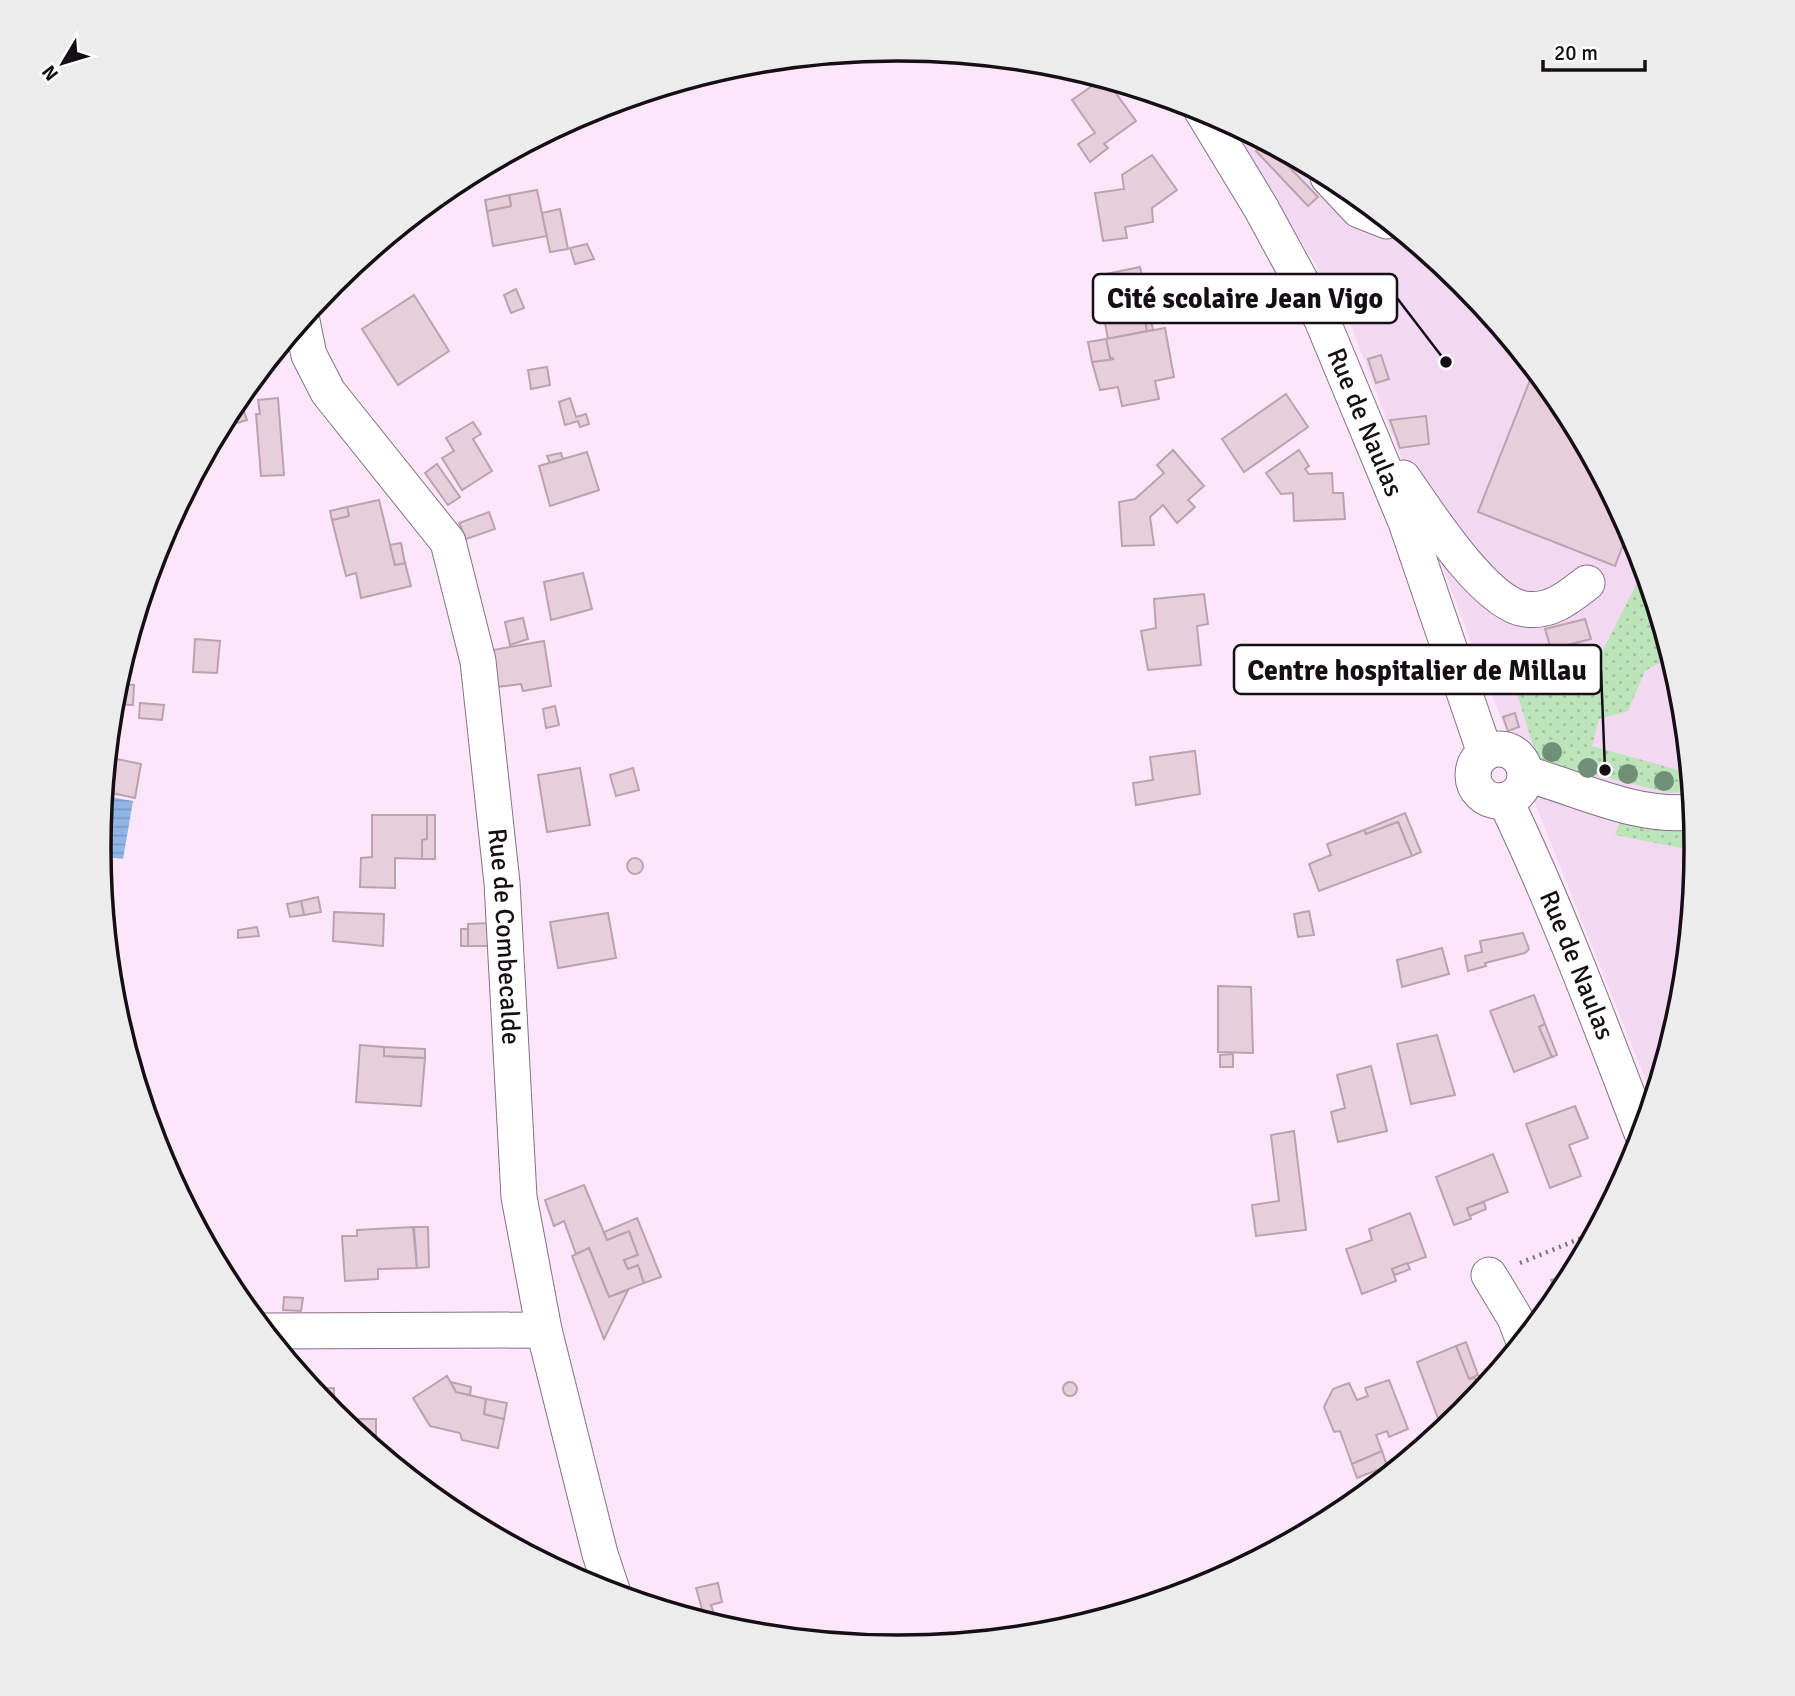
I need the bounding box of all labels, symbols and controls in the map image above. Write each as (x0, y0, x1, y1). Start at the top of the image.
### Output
north arrow (28, 28, 98, 98)
scale bar (1543, 28, 1644, 72)
text: 20 m (1554, 40, 1598, 66)
text: N (37, 60, 64, 85)
callout: Cité scolaire Jean Vigo (1093, 274, 1397, 323)
text: Cité scolaire Jean Vigo (1107, 282, 1383, 316)
street label: Rue de Naulas (1319, 343, 1410, 501)
callout: Centre hospitalier de Millau (1234, 645, 1601, 694)
text: Centre hospitalier de Millau (1247, 654, 1587, 688)
street label: Rue de Combecalde (480, 827, 527, 1046)
street label: Rue de Naulas (1532, 886, 1621, 1044)

